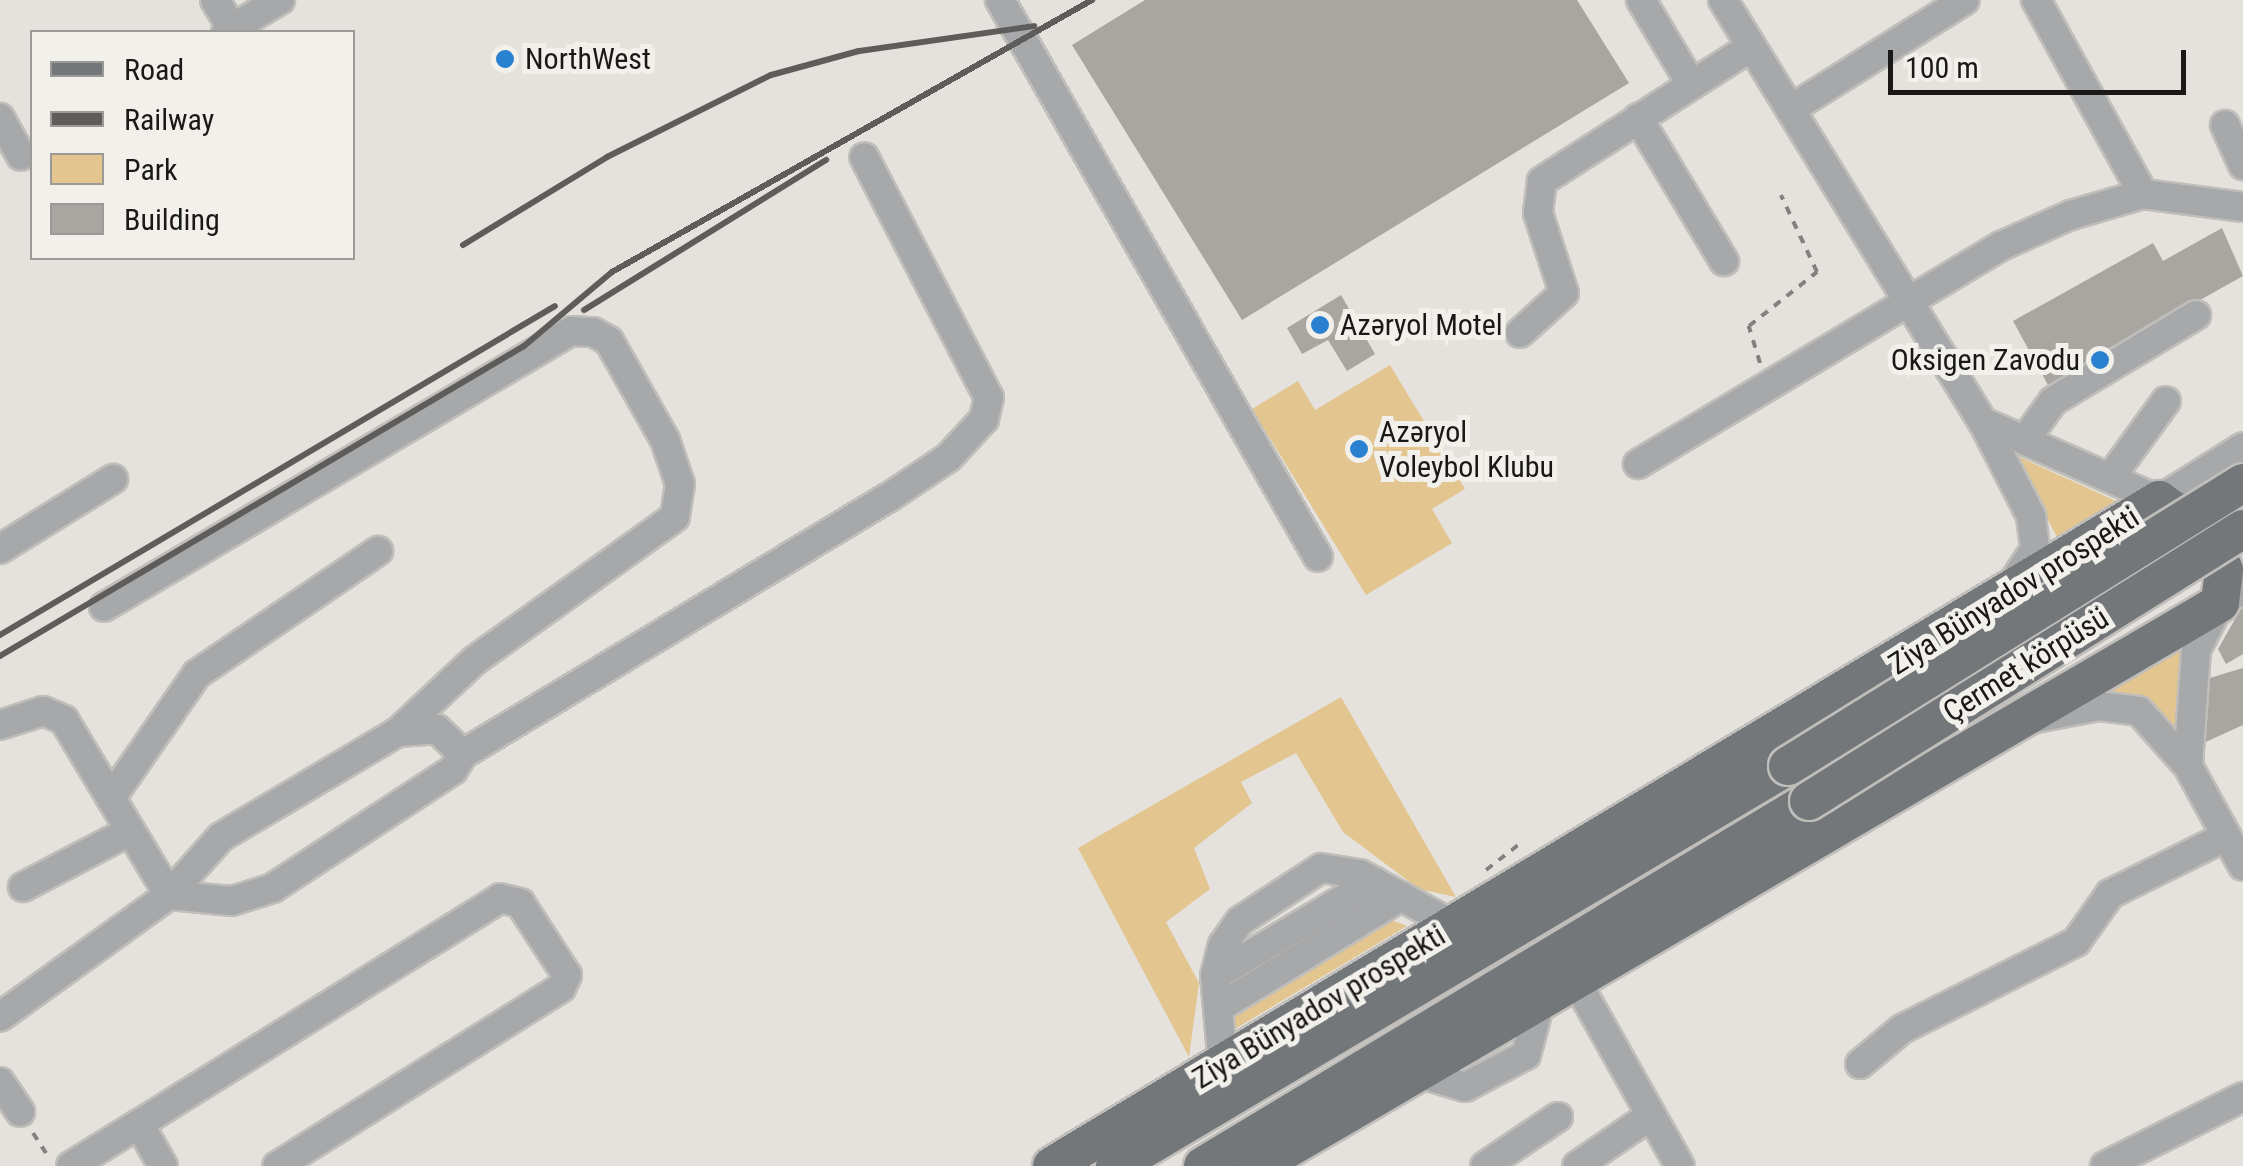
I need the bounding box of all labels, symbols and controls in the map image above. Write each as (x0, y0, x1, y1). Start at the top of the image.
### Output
legend (30, 30, 355, 260)
scale bar (1893, 30, 2190, 92)
place label: NorthWest (525, 41, 651, 77)
marker: NorthWest (494, 48, 516, 70)
text: 100 m (1905, 50, 1979, 85)
text: Road (124, 52, 184, 87)
text: Railway (124, 102, 214, 137)
text: Park (124, 152, 178, 187)
text: Building (124, 202, 220, 237)
place label: Azəryol Motel (1340, 307, 1503, 343)
marker: Azəryol Motel (1309, 314, 1331, 336)
place label: Oksigen Zavodu (1891, 342, 2080, 378)
marker: Oksigen Zavodu (2089, 349, 2111, 371)
place label: Azəryol Voleybol Klubu (1379, 414, 1554, 484)
marker: Azəryol Voleybol Klubu (1348, 438, 1370, 460)
street label: Ziya Bünyadov prospekti (1882, 499, 2146, 683)
street label: Çermet körpüsü (1937, 600, 2115, 730)
street label: Ziya Bünyadov prospekti (1186, 917, 1452, 1097)

